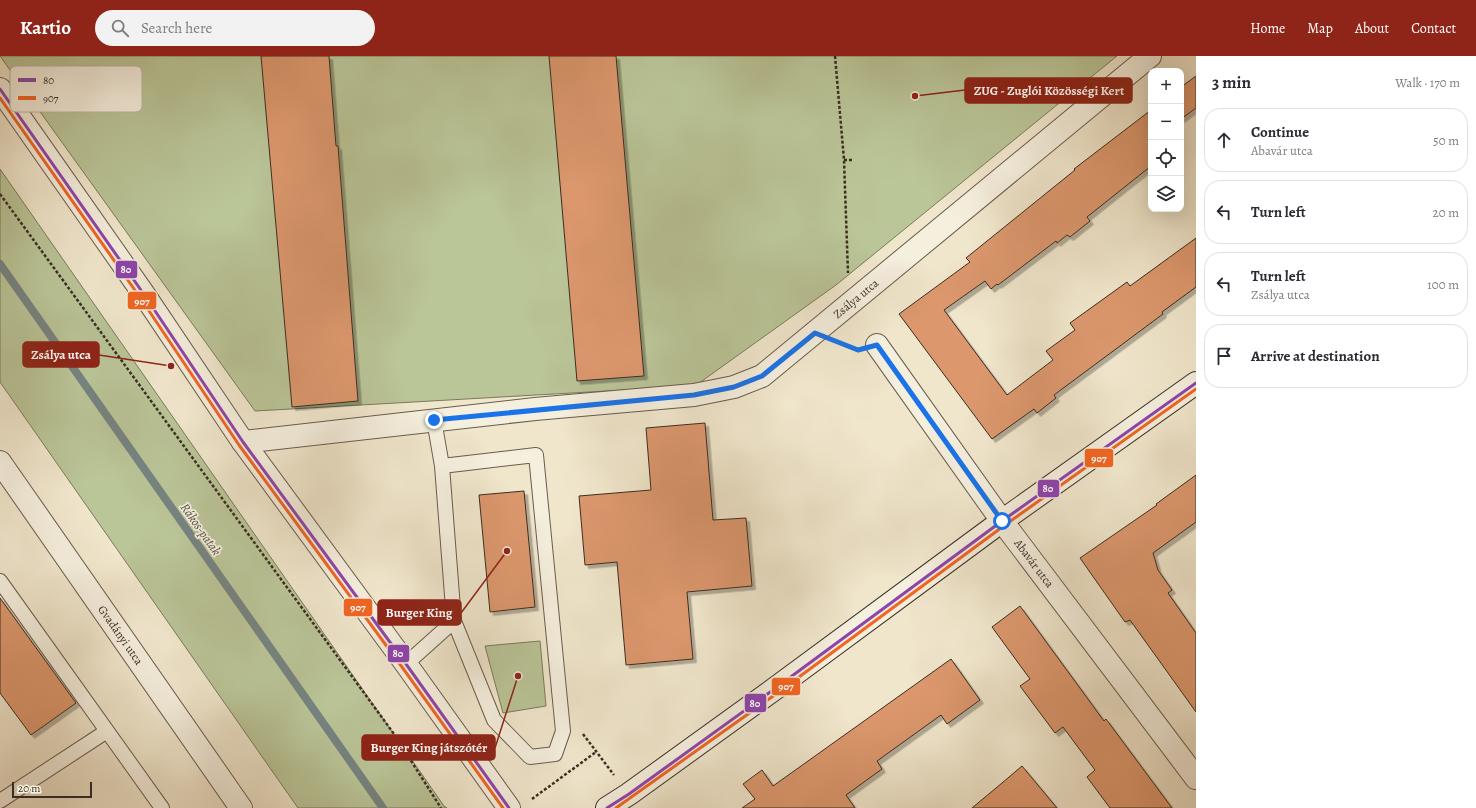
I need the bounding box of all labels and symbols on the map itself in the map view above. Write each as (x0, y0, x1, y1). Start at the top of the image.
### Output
legend (10, 66, 142, 112)
text: 80 (43, 73, 54, 88)
callout: ZUG - Zuglói Közösségi Kert (965, 78, 1132, 103)
text: ZUG - Zuglói Közösségi Kert (974, 82, 1125, 99)
text: 907 (43, 91, 59, 106)
line badge: 80 (115, 260, 138, 279)
text: 80 (121, 262, 132, 277)
street label: Zsálya utca (830, 275, 882, 322)
line badge: 907 (127, 291, 157, 310)
text: 907 (134, 294, 150, 309)
callout: Zsálya utca (23, 342, 99, 367)
text: Zsálya utca (31, 346, 92, 363)
route end (425, 411, 443, 429)
line badge: 907 (1084, 448, 1114, 468)
text: 907 (1091, 451, 1107, 466)
line badge: 80 (1037, 479, 1060, 498)
text: 80 (1043, 481, 1054, 496)
water label: Rákos-patak (177, 500, 225, 559)
route start (993, 512, 1011, 530)
street label: Abavár utca (1010, 535, 1058, 591)
line badge: 907 (343, 598, 373, 617)
text: 907 (350, 600, 366, 615)
callout: Burger King (378, 600, 461, 625)
street label: Gvadányi utca (94, 602, 147, 668)
text: Burger King (386, 604, 453, 621)
line badge: 80 (387, 644, 410, 663)
text: 80 (393, 646, 404, 661)
line badge: 907 (771, 677, 801, 696)
text: 907 (778, 679, 794, 694)
line badge: 80 (744, 693, 767, 713)
text: 80 (750, 696, 761, 711)
callout: Burger King játszótér (362, 735, 495, 760)
text: Burger King játszótér (371, 739, 488, 756)
scale bar (12, 780, 92, 799)

